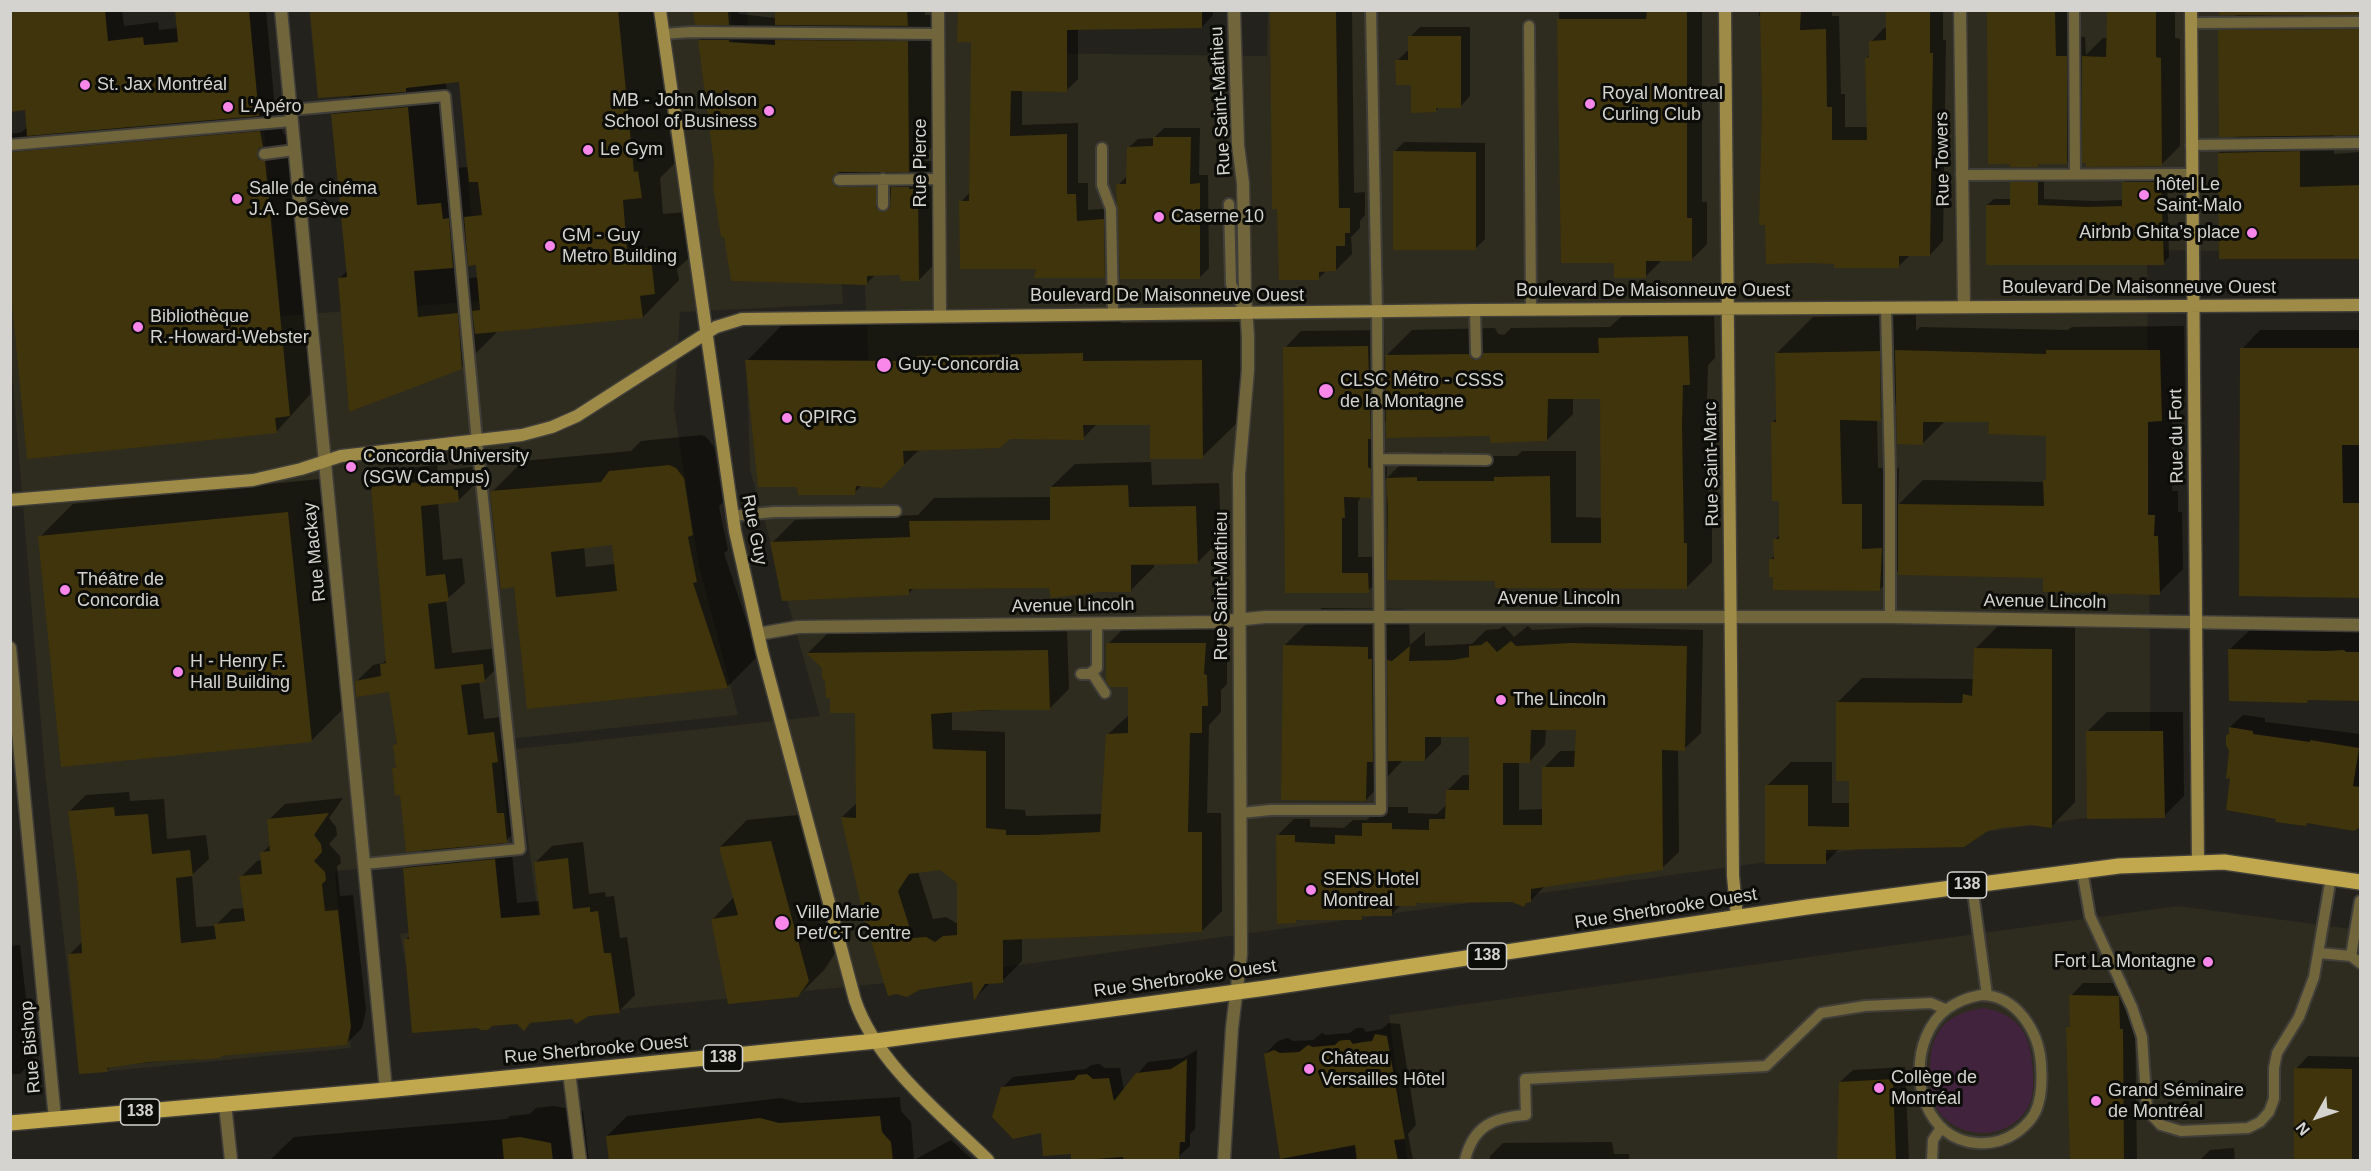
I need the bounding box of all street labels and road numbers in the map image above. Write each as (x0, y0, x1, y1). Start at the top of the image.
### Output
street label: Rue Saint-Mathieu (1206, 26, 1236, 176)
street label: Rue Towers (1931, 111, 1955, 207)
street label: Rue Pierce (910, 118, 932, 208)
street label: Boulevard De Maisonneuve Ouest (2002, 277, 2276, 299)
street label: Boulevard De Maisonneuve Ouest (1516, 280, 1790, 302)
street label: Boulevard De Maisonneuve Ouest (1030, 285, 1304, 307)
street label: Rue du Fort (2165, 388, 2189, 484)
street label: Rue Saint-Marc (1700, 401, 1724, 527)
street label: Rue Guy (737, 493, 771, 567)
street label: Rue Mackay (299, 501, 331, 603)
street label: Rue Saint-Mathieu (1211, 511, 1233, 661)
street label: Avenue Lincoln (1498, 588, 1620, 610)
street label: Avenue Lincoln (1983, 590, 2107, 614)
street label: Avenue Lincoln (1011, 594, 1135, 618)
road number: 138 (1948, 872, 1986, 898)
street label: Rue Sherbrooke Ouest (1573, 884, 1759, 934)
road number: 138 (1468, 943, 1506, 969)
street label: Rue Sherbrooke Ouest (1092, 955, 1278, 1003)
street label: Rue Bishop (16, 1000, 46, 1094)
street label: Rue Sherbrooke Ouest (503, 1031, 689, 1069)
road number: 138 (704, 1045, 742, 1071)
road number: 138 (120, 1099, 160, 1125)

